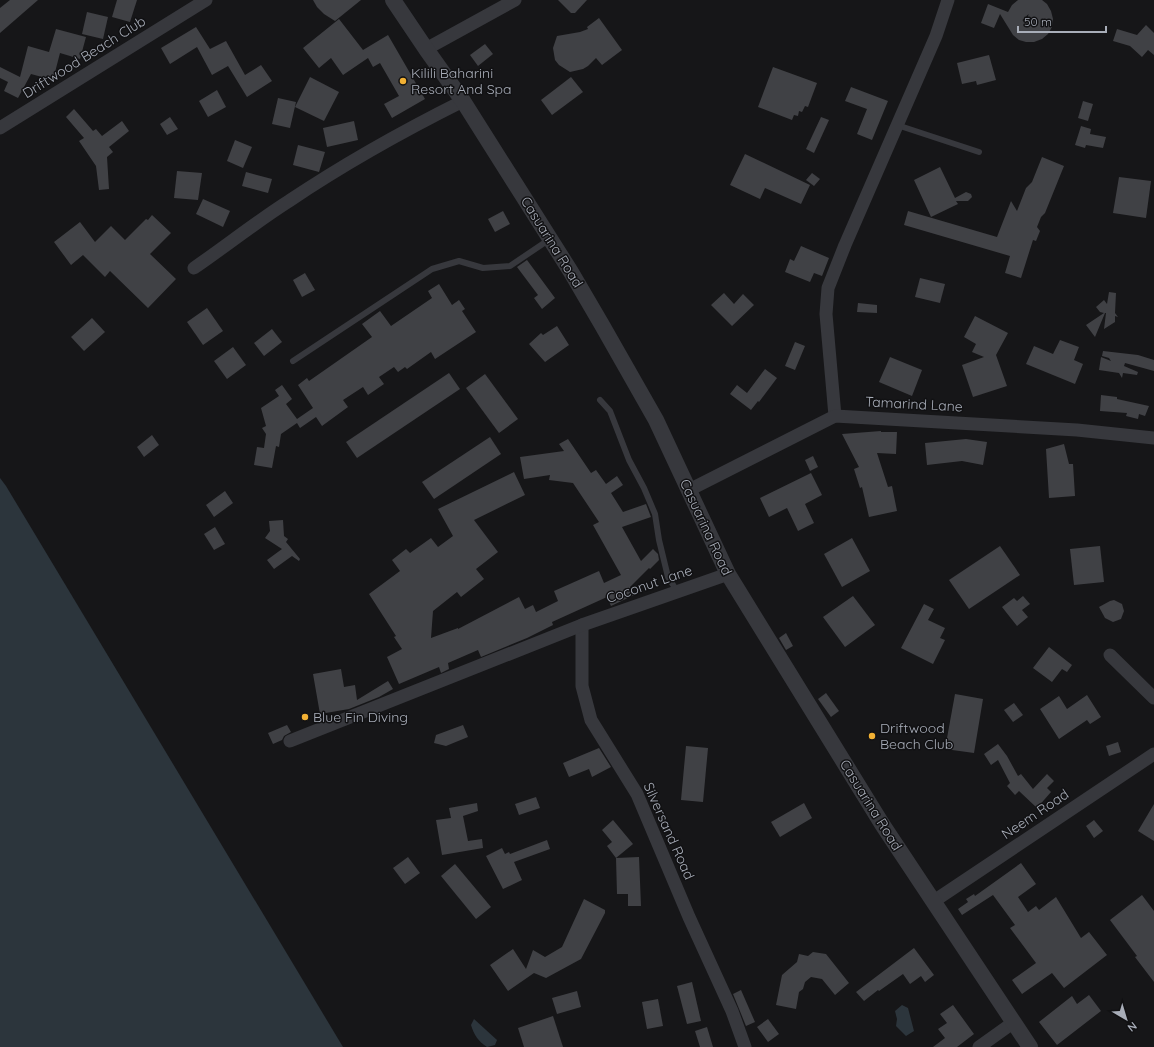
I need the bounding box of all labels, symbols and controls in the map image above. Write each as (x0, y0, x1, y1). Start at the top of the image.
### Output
scale bar (1018, 8, 1106, 34)
street label: Driftwood Beach Club (19, 12, 149, 102)
text: 50 m (1024, 14, 1052, 29)
place label: Kilili Baharini Resort And Spa (411, 64, 512, 98)
marker: Kilili Baharini Resort And Spa (398, 76, 408, 86)
street label: Casuarina Road (517, 193, 587, 291)
street label: Tamarind Lane (865, 392, 963, 416)
street label: Casuarina Road (676, 476, 736, 578)
street label: Coconut Lane (604, 561, 694, 607)
place label: Blue Fin Diving (313, 708, 408, 726)
marker: Blue Fin Diving (300, 712, 310, 722)
place label: Driftwood Beach Club (880, 719, 953, 753)
marker: Driftwood Beach Club (867, 731, 877, 741)
street label: Casuarina Road (836, 756, 906, 854)
street label: Silversand Road (639, 780, 699, 882)
street label: Neem Road (998, 785, 1072, 843)
north arrow (1106, 999, 1146, 1039)
text: N (1125, 1019, 1140, 1035)

